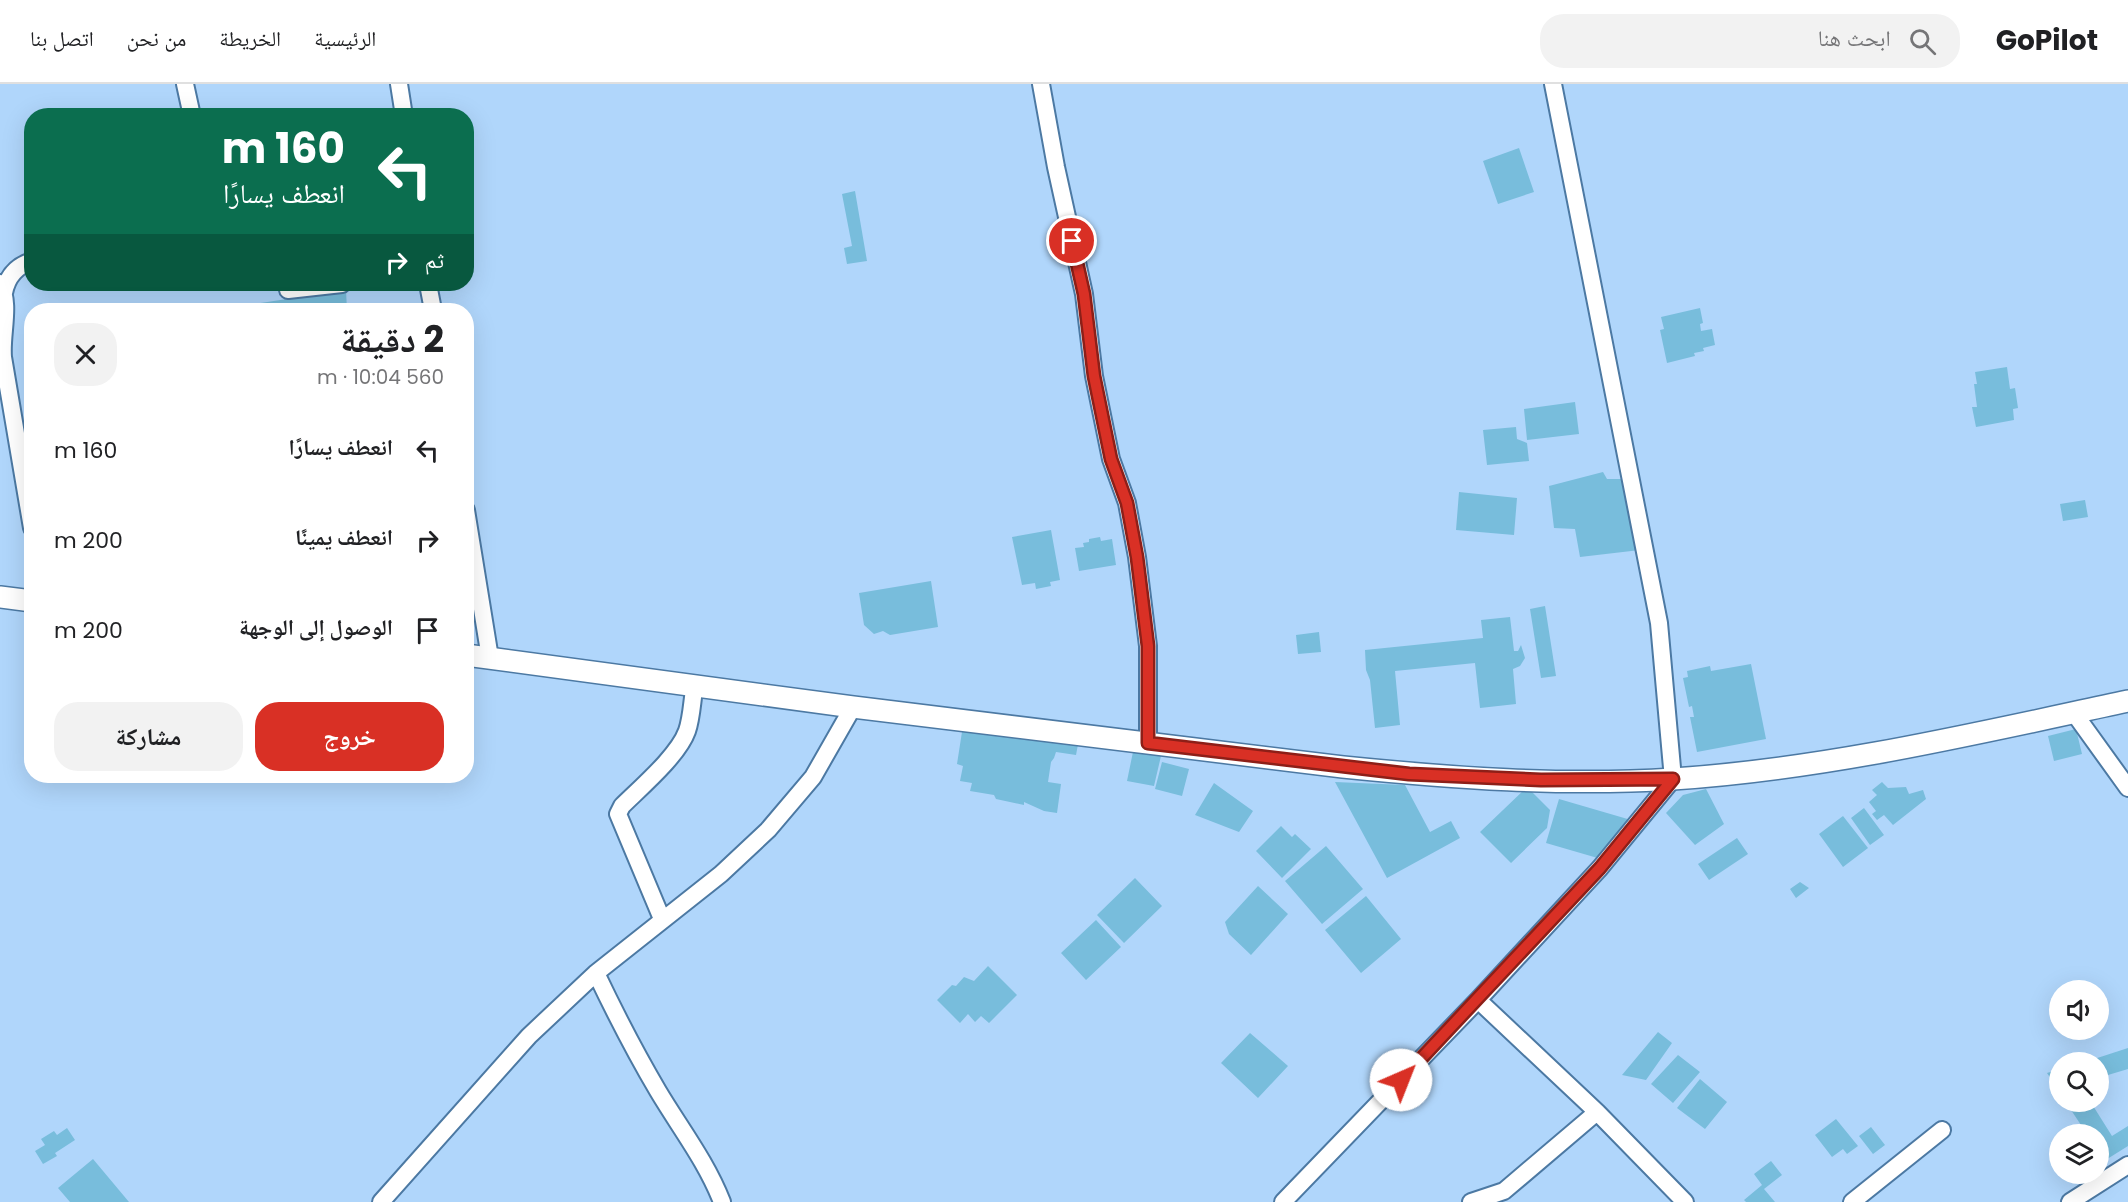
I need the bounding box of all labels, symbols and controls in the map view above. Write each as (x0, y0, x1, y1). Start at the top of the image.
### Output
search box (1540, 14, 1960, 68)
text: GoPilot (1996, 21, 2098, 60)
text: ابحث هنا (1818, 23, 1891, 54)
text: اتصل بنا (30, 24, 94, 53)
text: من نحن (127, 24, 186, 53)
text: الخريطة (219, 24, 281, 53)
text: الرئيسية (314, 24, 376, 53)
icon: search (1906, 25, 1939, 58)
text: 160 m (222, 119, 345, 178)
icon: left (366, 132, 444, 210)
text: انعطف يسارًا (223, 175, 345, 212)
pin (1046, 215, 1097, 266)
icon: arrive (1055, 224, 1088, 257)
text: ثم (425, 245, 444, 276)
icon: right (380, 246, 413, 279)
text: 2 دقيقة (340, 314, 444, 365)
button: close (54, 323, 117, 386)
text: 560 m · 10:04 (317, 363, 444, 391)
text: انعطف يسارًا (289, 432, 393, 463)
icon: left (411, 434, 444, 467)
text: 160 m (54, 435, 117, 466)
text: انعطف يمينًا (295, 522, 393, 553)
icon: right (411, 524, 444, 557)
text: 200 m (54, 525, 123, 556)
text: الوصول إلى الوجهة (239, 612, 393, 643)
icon: arrive (411, 614, 444, 647)
text: 200 m (54, 615, 123, 646)
button: مشاركة (54, 702, 243, 771)
button: خروج (255, 702, 444, 771)
map controls (2049, 980, 2109, 1184)
button: sound (2049, 980, 2109, 1040)
position arrow (1369, 1048, 1433, 1112)
button: search (2049, 1052, 2109, 1112)
button: layers (2049, 1124, 2109, 1184)

